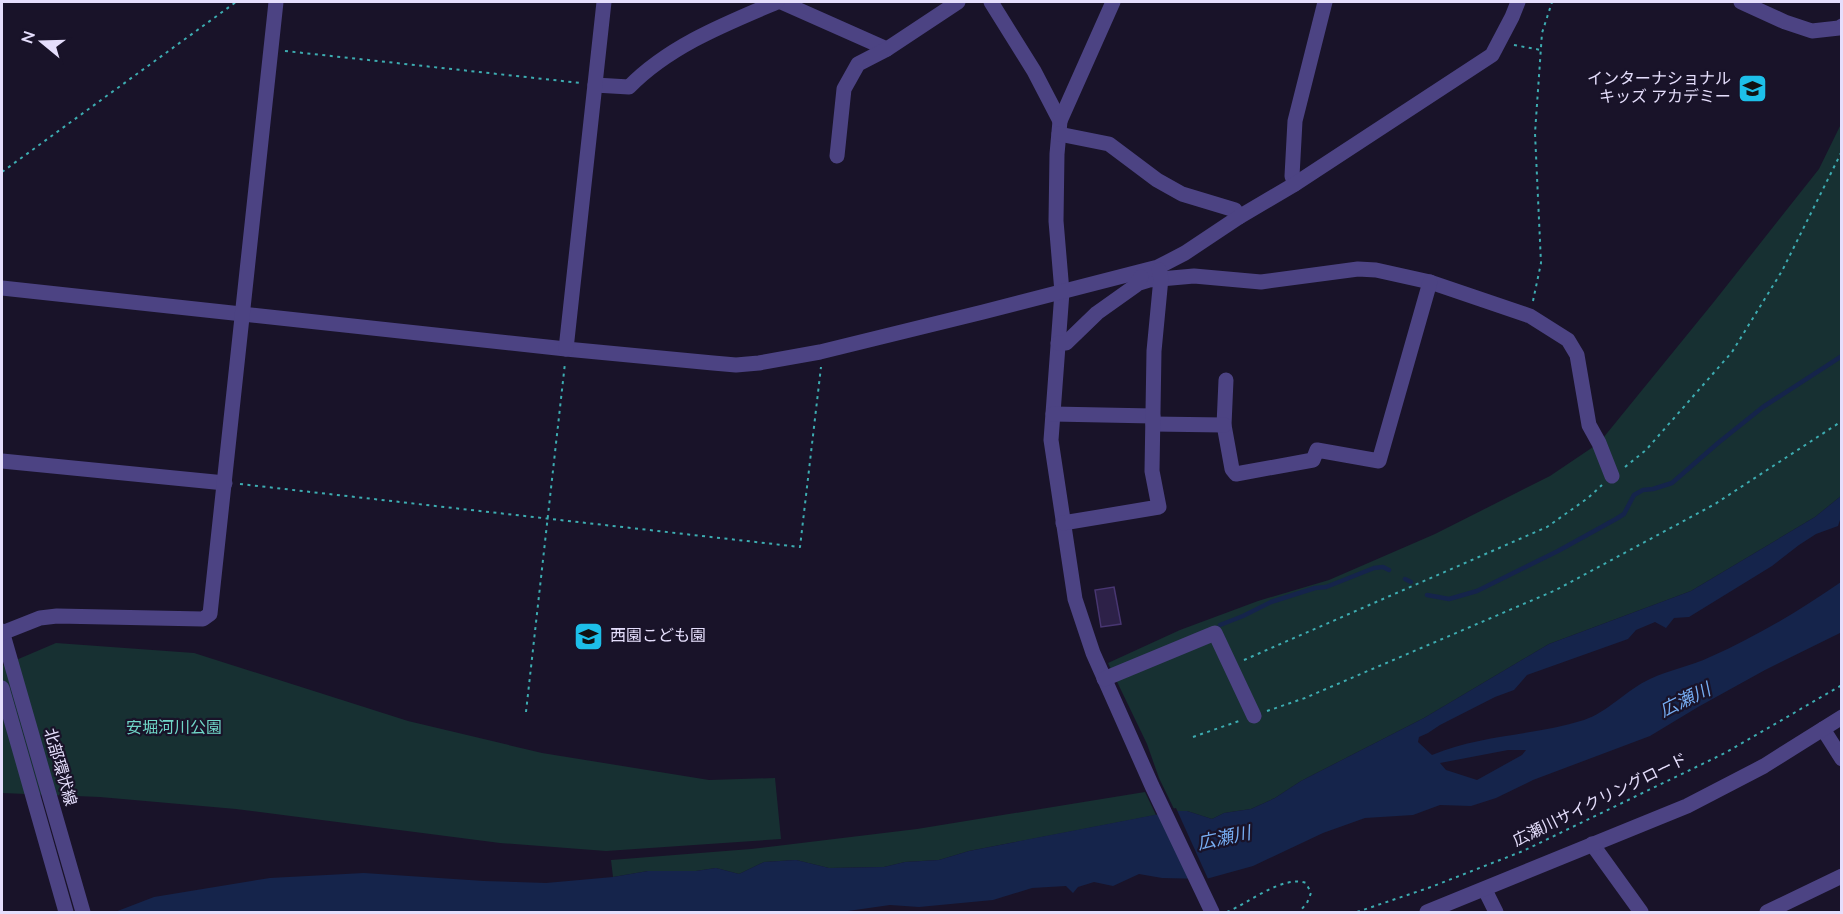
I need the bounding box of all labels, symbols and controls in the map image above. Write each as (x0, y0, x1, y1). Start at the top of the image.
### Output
north arrow (12, 12, 72, 72)
text: N (16, 28, 41, 47)
place label: インターナショナル キッズ アカデミー (1587, 68, 1731, 108)
school or university icon: インターナショナル キッズ アカデミー (1736, 72, 1768, 104)
school or university icon: 西園こども園 (573, 620, 605, 652)
place label: 西園こども園 (610, 625, 706, 647)
water label: 広瀬川 (1655, 677, 1716, 723)
park label: 安堀河川公園 (126, 717, 222, 739)
street label: 北部環状線 (38, 726, 82, 808)
street label: 広瀬川サイクリングロード (1509, 748, 1691, 852)
water label: 広瀬川 (1195, 820, 1255, 855)

